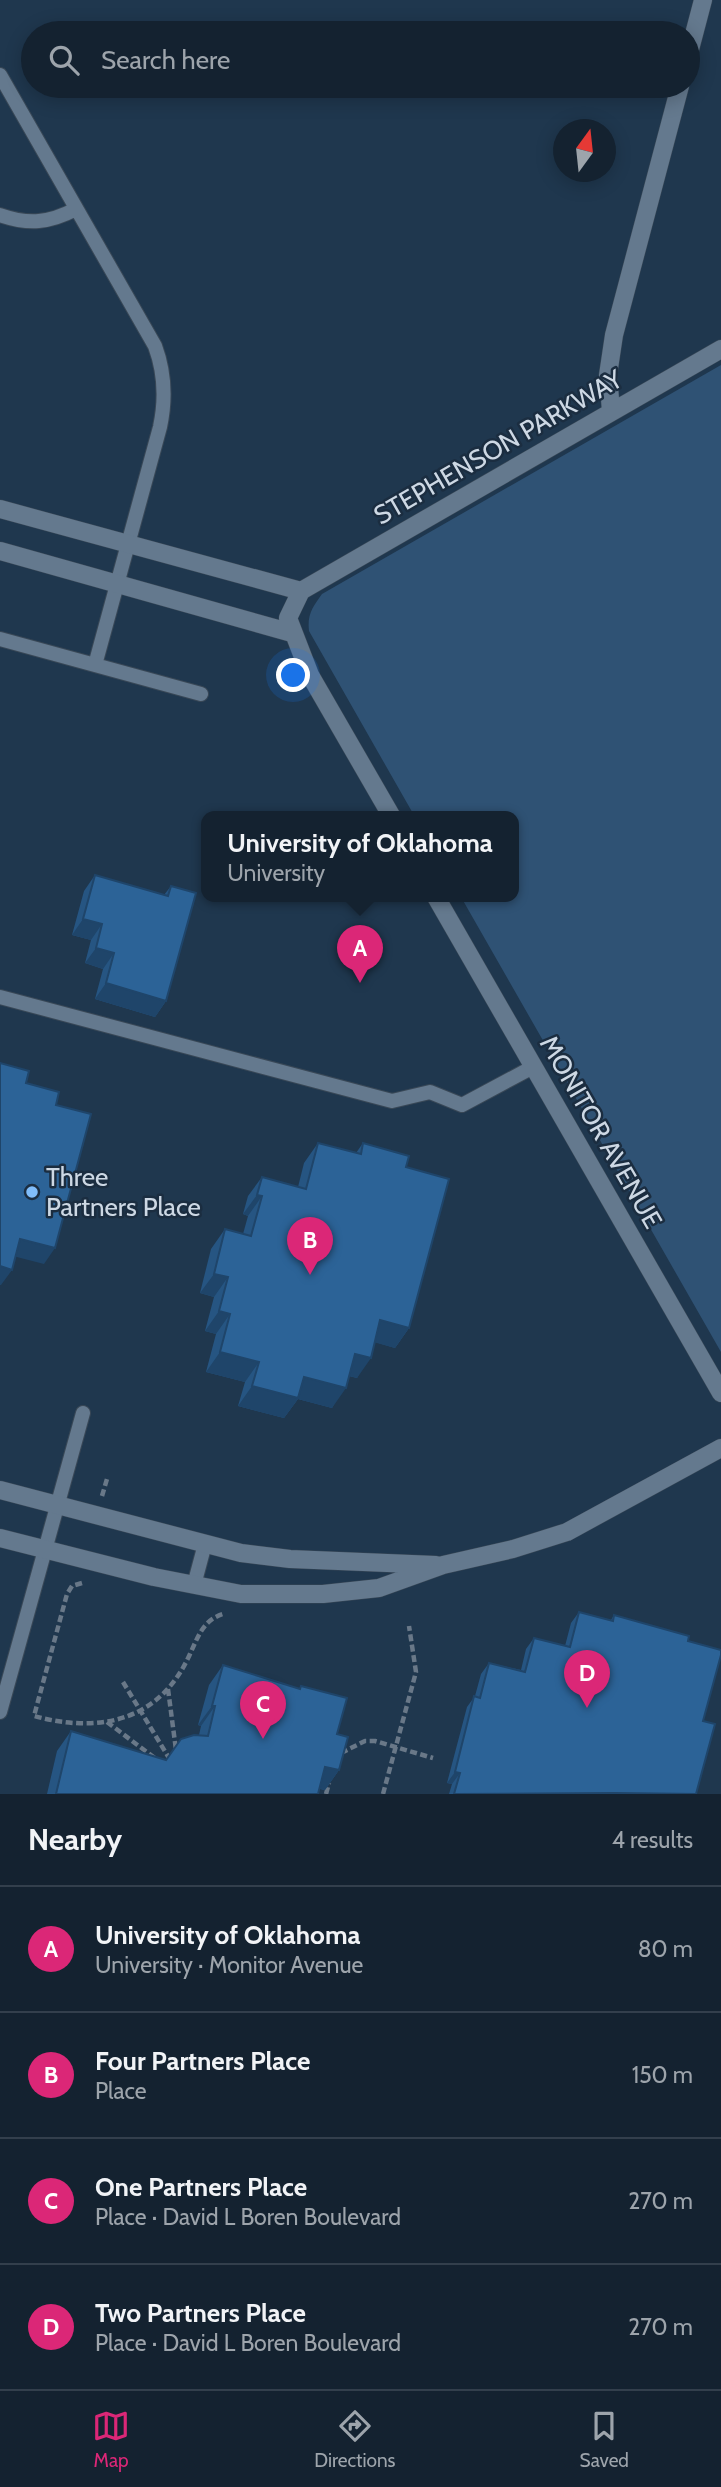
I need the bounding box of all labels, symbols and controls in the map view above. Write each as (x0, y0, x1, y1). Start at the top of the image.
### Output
search box (21, 21, 700, 98)
icon: search (45, 41, 83, 79)
text: Search here (101, 44, 230, 76)
north arrow (553, 119, 616, 182)
street label: STEPHENSON PARKWAY (368, 363, 628, 531)
your location (276, 658, 310, 692)
popup (201, 811, 519, 902)
text: University of Oklahoma (227, 827, 493, 859)
text: University (227, 859, 325, 887)
pin: A (337, 925, 383, 983)
street label: MONITOR AVENUE (533, 1030, 669, 1234)
place label: Three Partners Place (46, 1161, 201, 1223)
marker: Three Partners Place (24, 1184, 40, 1200)
pin: B (287, 1217, 333, 1275)
pin: D (564, 1650, 610, 1708)
pin: C (240, 1681, 286, 1739)
text: Nearby (28, 1821, 122, 1858)
text: 4 results (612, 1826, 693, 1854)
text: University of Oklahoma (95, 1919, 361, 1951)
text: A (44, 1935, 58, 1963)
text: 80 m (638, 1935, 693, 1963)
text: University · Monitor Avenue (95, 1951, 363, 1979)
text: Four Partners Place (95, 2045, 310, 2077)
text: B (44, 2061, 58, 2089)
text: 150 m (632, 2061, 693, 2089)
text: Place (95, 2077, 147, 2105)
text: One Partners Place (95, 2171, 307, 2203)
text: C (44, 2187, 58, 2215)
text: 270 m (628, 2187, 693, 2215)
text: Place · David L Boren Boulevard (95, 2203, 401, 2231)
text: Two Partners Place (95, 2297, 306, 2329)
text: D (43, 2313, 59, 2341)
text: 270 m (628, 2313, 693, 2341)
text: Place · David L Boren Boulevard (95, 2329, 401, 2357)
tab: Map (92, 2407, 130, 2472)
tab: Directions (314, 2407, 395, 2472)
tab: Saved (580, 2407, 629, 2472)

